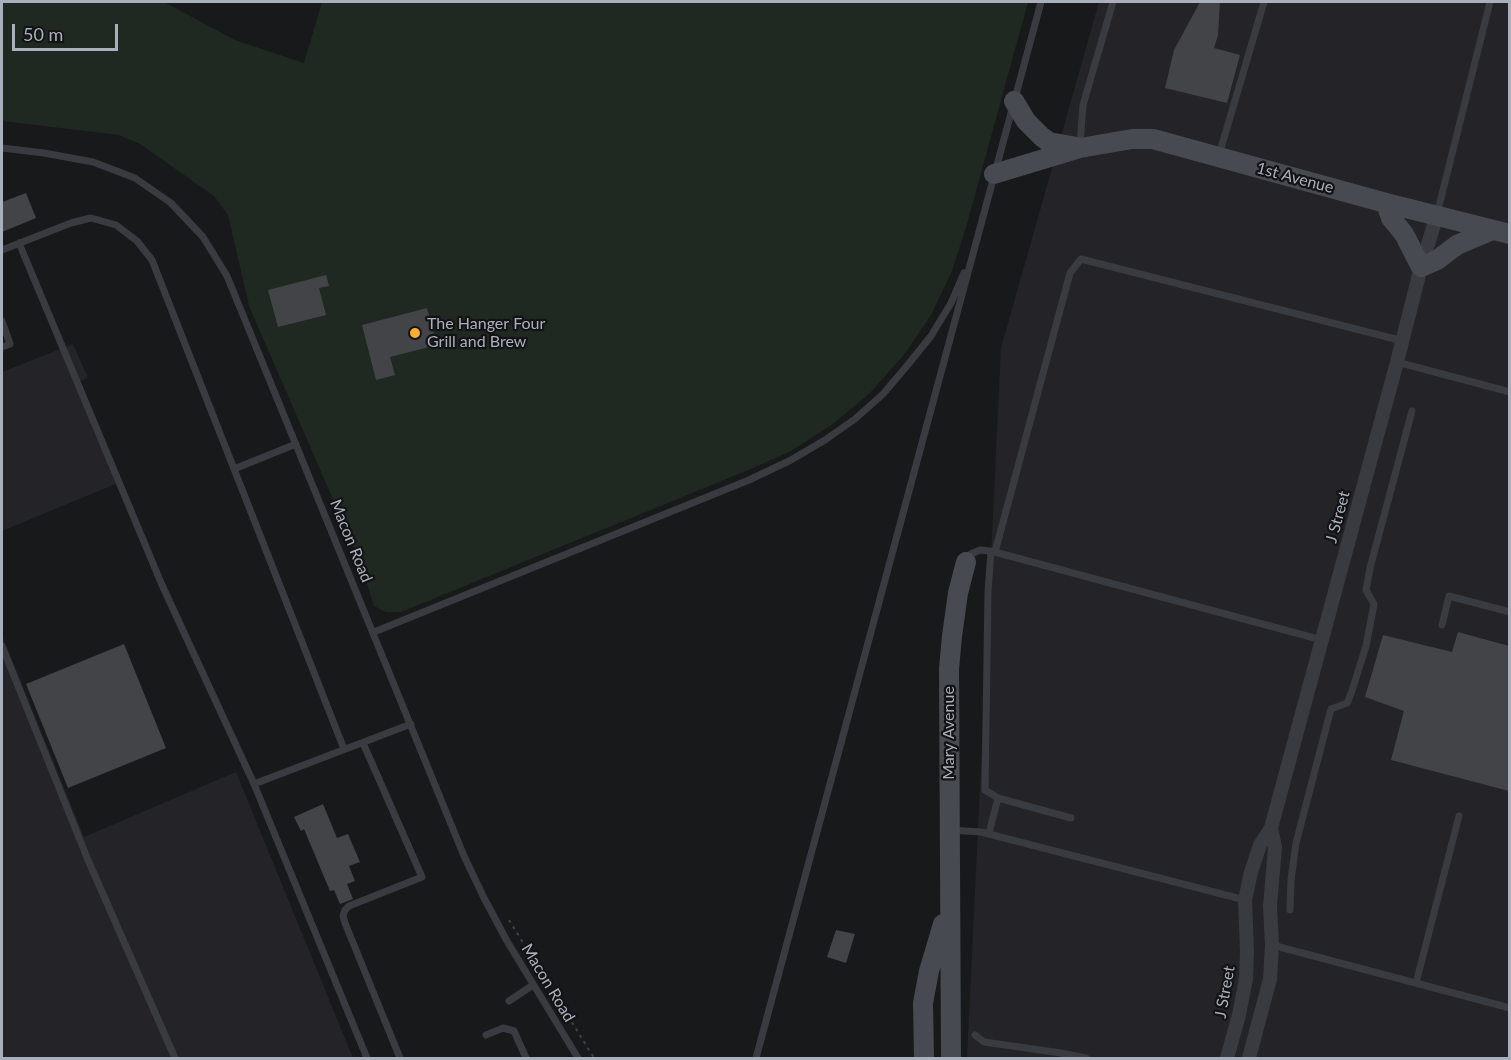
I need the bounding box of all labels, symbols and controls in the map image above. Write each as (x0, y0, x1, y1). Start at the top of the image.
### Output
scale bar (15, 12, 122, 50)
text: 50 m (23, 23, 63, 45)
street label: 1st Avenue (1254, 159, 1336, 197)
place label: The Hanger Four Grill and Brew (427, 314, 545, 352)
marker: The Hanger Four Grill and Brew (408, 326, 422, 340)
street label: J Street (1322, 489, 1354, 545)
street label: Macon Road (326, 497, 376, 585)
street label: Mary Avenue (939, 686, 959, 780)
street label: Macon Road (517, 940, 579, 1026)
street label: J Street (1211, 964, 1239, 1020)

